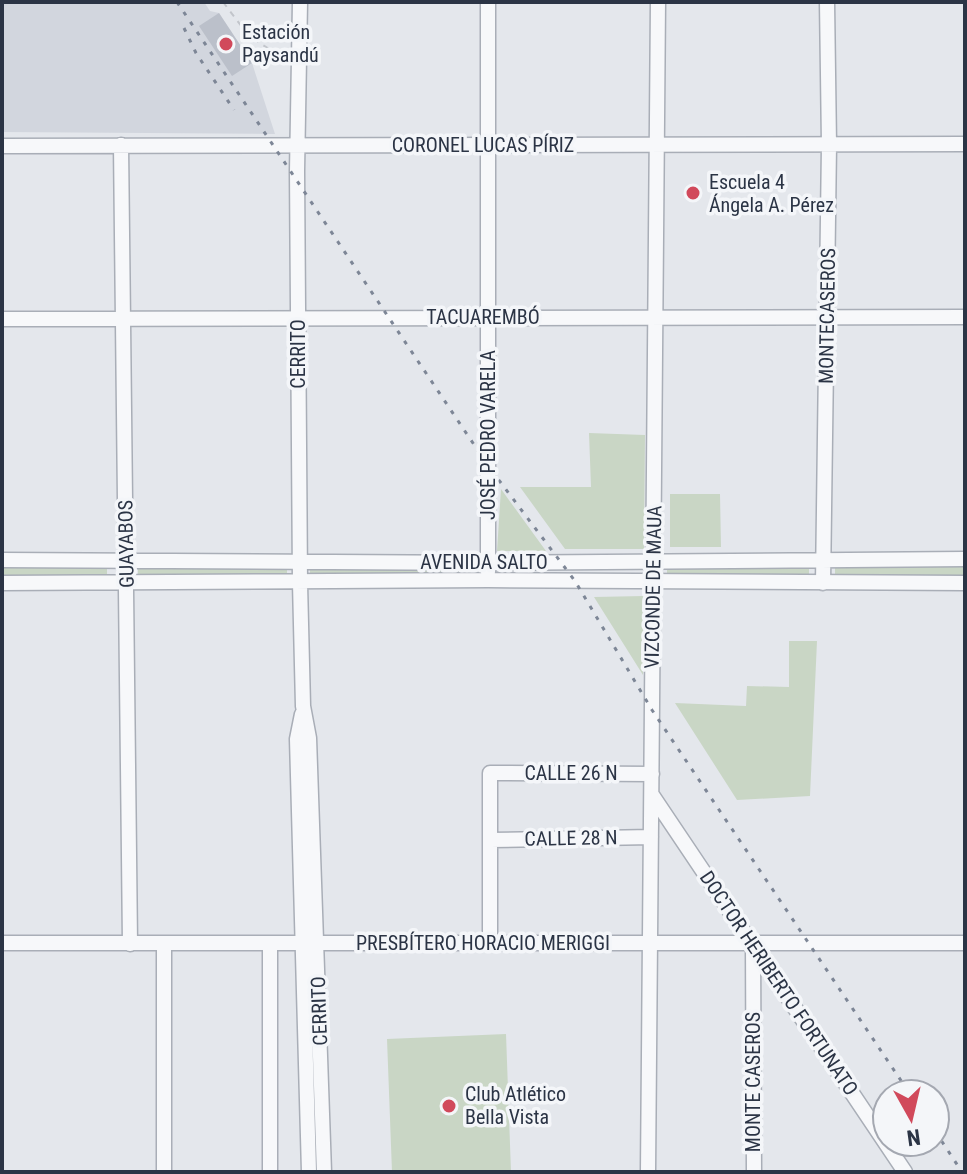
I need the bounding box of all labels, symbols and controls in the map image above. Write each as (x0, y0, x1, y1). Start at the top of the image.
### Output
place label: Estación Paysandú (242, 20, 319, 67)
marker: Estación Paysandú (217, 35, 235, 53)
street label: CORONEL LUCAS PÍRIZ (392, 133, 574, 157)
place label: Escuela 4 Ángela A. Pérez (709, 170, 834, 217)
marker: Escuela 4 Ángela A. Pérez (684, 184, 702, 202)
street label: MONTECASEROS (814, 248, 840, 384)
street label: TACUAREMBÓ (426, 305, 540, 329)
street label: CERRITO (286, 319, 310, 389)
street label: JOSÉ PEDRO VARELA (476, 350, 500, 520)
street label: GUAYABOS (113, 500, 139, 588)
street label: VIZCONDE DE MAUA (640, 505, 666, 669)
street label: AVENIDA SALTO (420, 550, 548, 574)
street label: CALLE 26 N (524, 761, 618, 785)
street label: CALLE 28 N (524, 825, 618, 851)
street label: DOCTOR HERIBERTO FORTUNATO (695, 866, 863, 1100)
street label: PRESBÍTERO HORACIO MERIGGI (356, 931, 610, 955)
street label: CERRITO (306, 976, 332, 1046)
street label: MONTE CASEROS (741, 1012, 765, 1152)
north arrow (871, 1078, 951, 1158)
place label: Club Atlético Bella Vista (465, 1082, 566, 1129)
marker: Club Atlético Bella Vista (440, 1097, 458, 1115)
text: N (905, 1124, 922, 1151)

